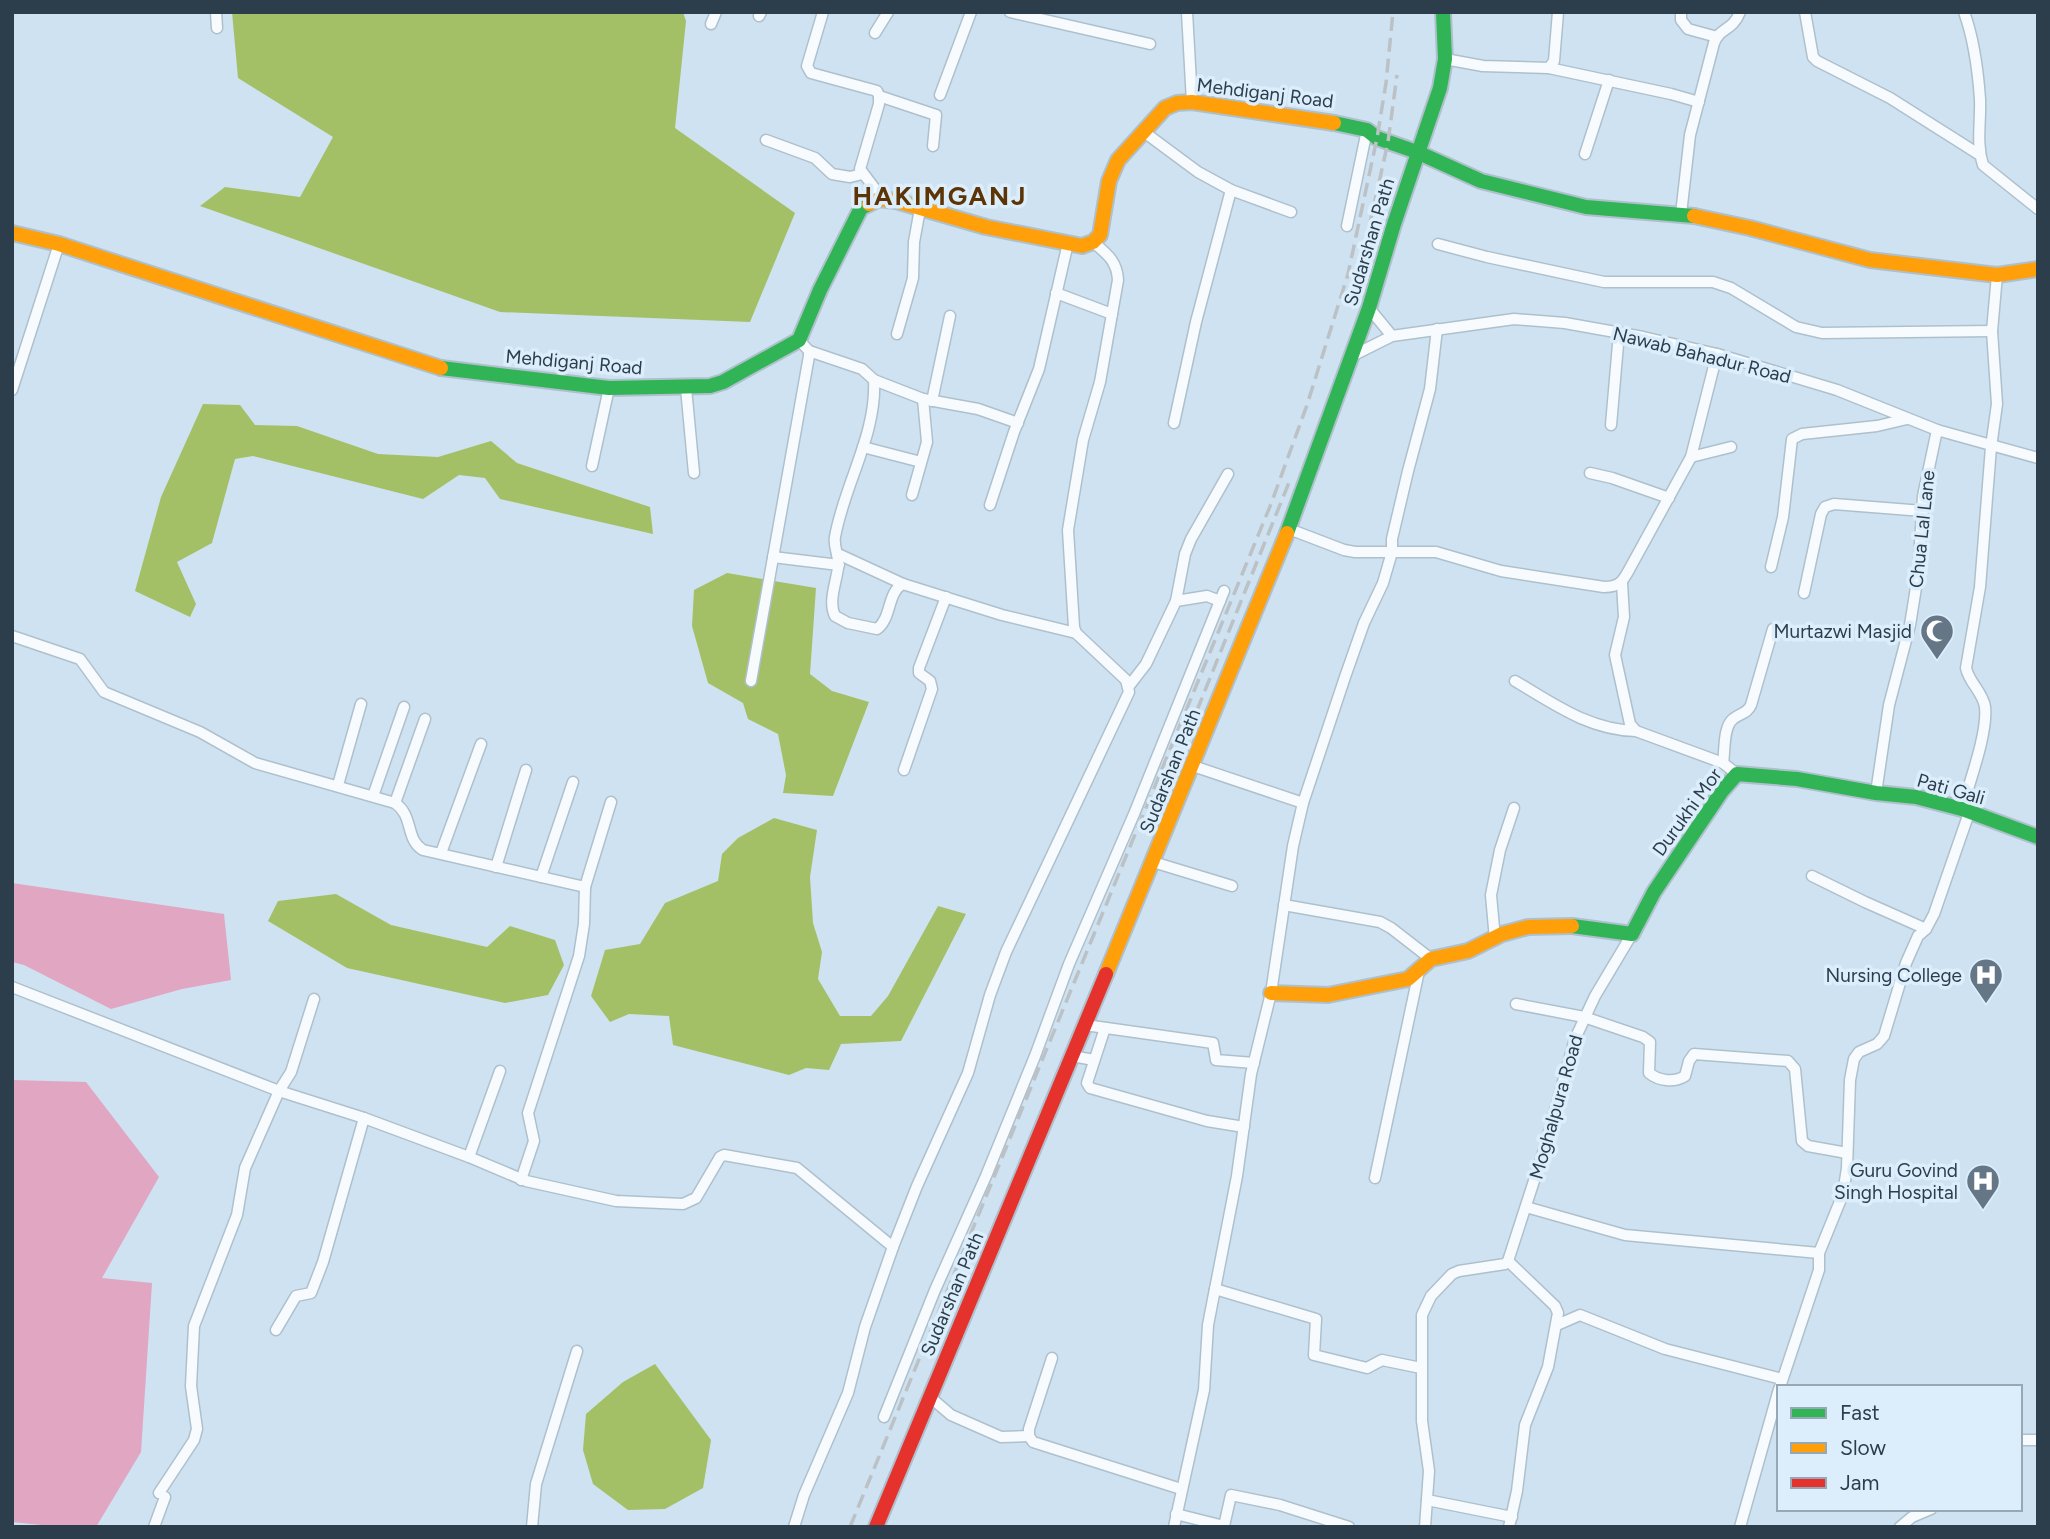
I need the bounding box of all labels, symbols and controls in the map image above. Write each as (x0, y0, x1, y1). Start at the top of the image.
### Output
street label: Mehdiganj Road (1195, 73, 1335, 113)
street label: Sudarshan Path (1339, 175, 1399, 309)
district label: HAKIMGANJ (853, 180, 1027, 212)
street label: Nawab Bahadur Road (1611, 322, 1793, 388)
street label: Mehdiganj Road (504, 345, 644, 379)
street label: Chua Lal Lane (1904, 469, 1940, 589)
mosque icon: Murtazwi Masjid (1918, 612, 1956, 661)
place label: Murtazwi Masjid (1773, 620, 1912, 643)
street label: Sudarshan Path (1135, 705, 1205, 837)
street label: Durukhi Mor (1647, 763, 1727, 860)
street label: Pati Gali (1914, 768, 1988, 810)
hospital icon: Nursing College (1967, 956, 2005, 1005)
place label: Nursing College (1826, 964, 1962, 987)
street label: Moghalpura Road (1524, 1032, 1588, 1182)
place label: Guru Govind Singh Hospital (1834, 1159, 1958, 1204)
hospital icon: Guru Govind Singh Hospital (1964, 1162, 2002, 1211)
street label: Sudarshan Path (916, 1229, 988, 1359)
legend (1777, 1385, 2022, 1511)
text: Fast (1840, 1400, 1880, 1425)
text: Slow (1840, 1435, 1886, 1460)
text: Jam (1840, 1470, 1879, 1495)

